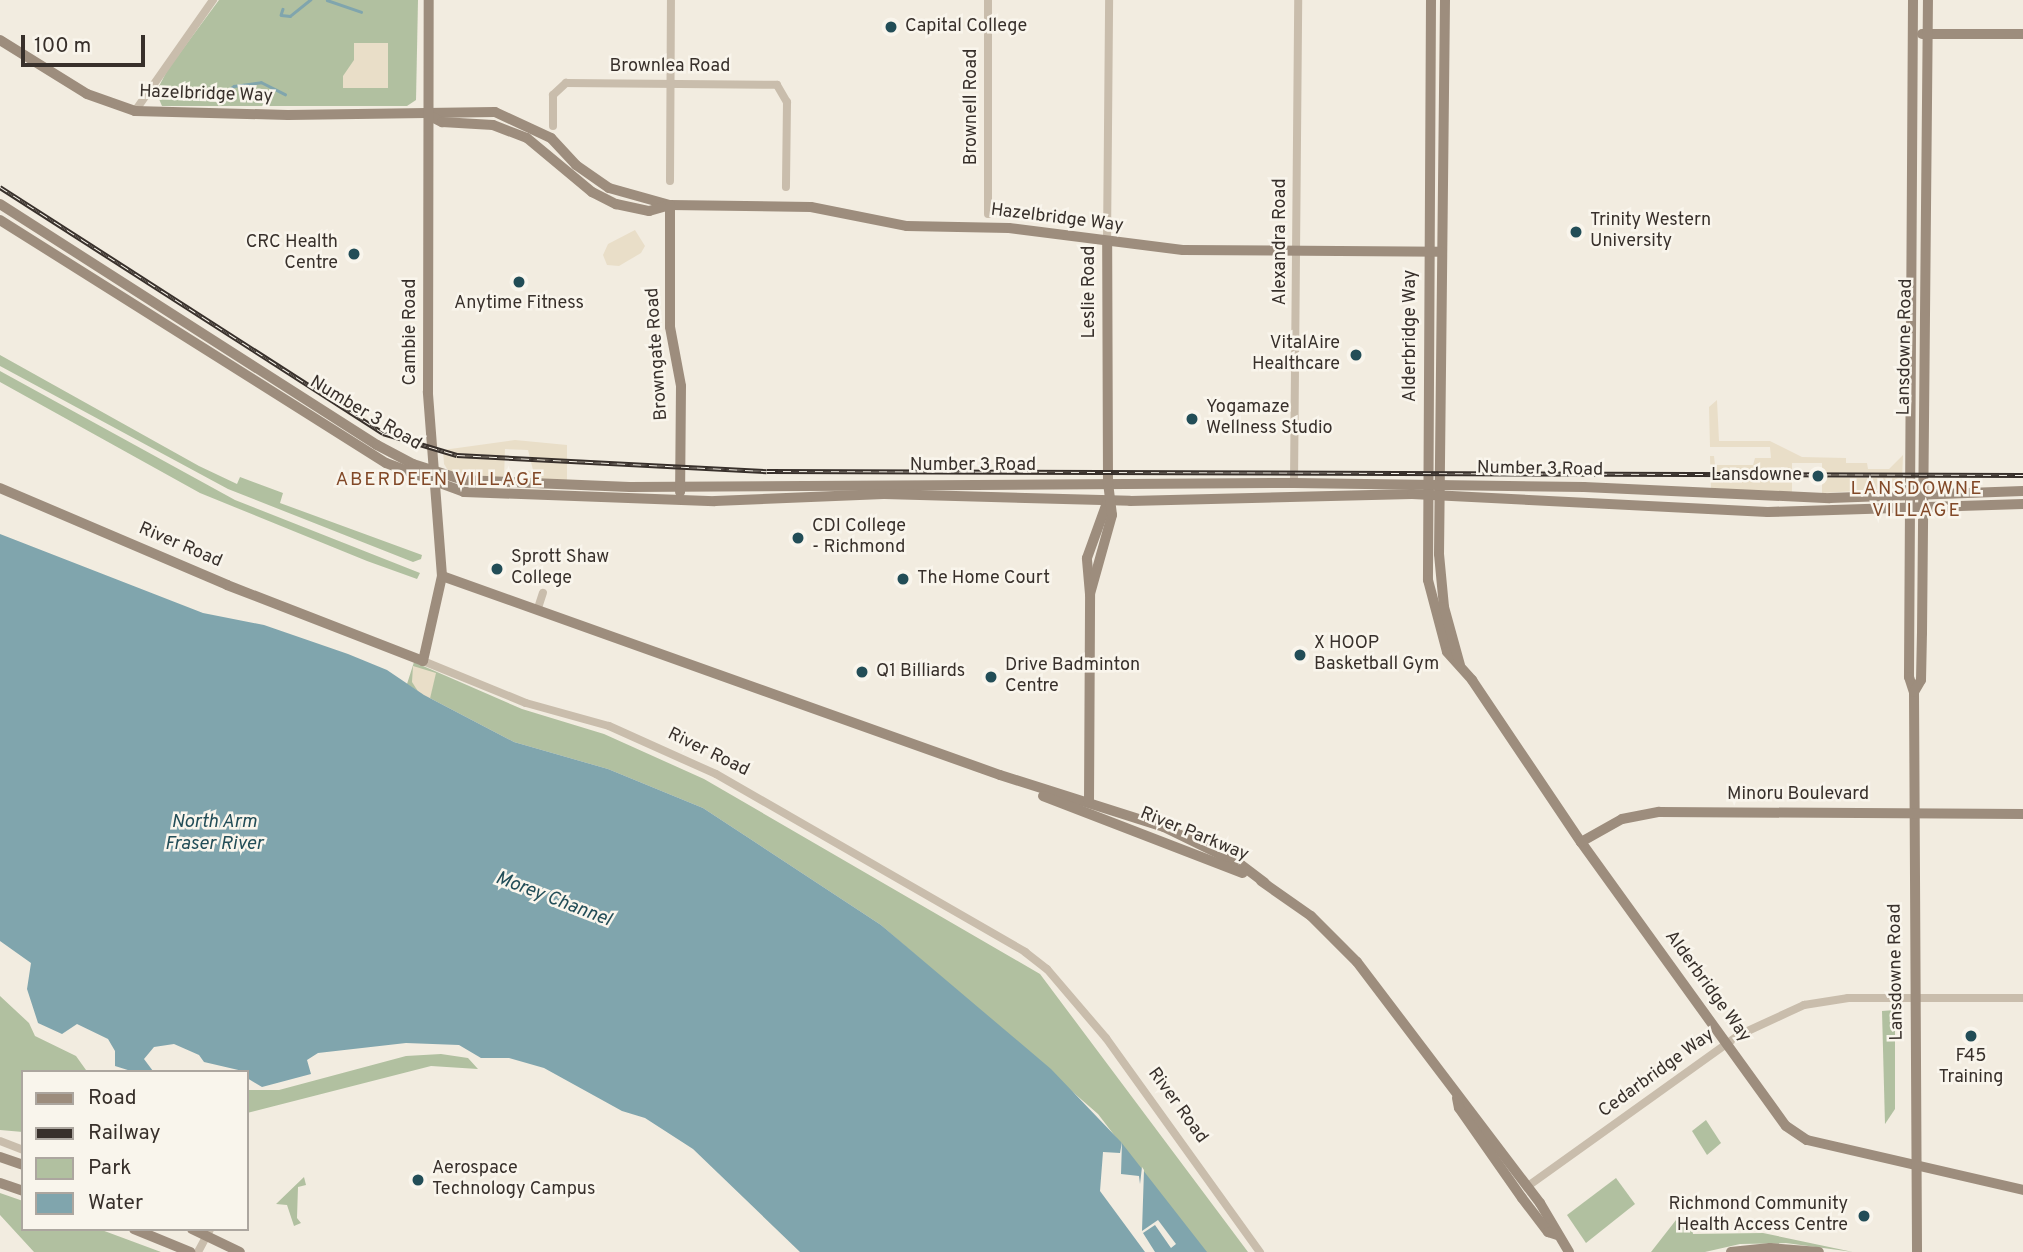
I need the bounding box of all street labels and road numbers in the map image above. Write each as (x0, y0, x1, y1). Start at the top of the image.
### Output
street label: Brownell Road (961, 49, 983, 165)
street label: Brownlea Road (610, 56, 730, 78)
street label: Hazelbridge Way (139, 82, 273, 108)
street label: Alexandra Road (1270, 178, 1292, 306)
street label: Hazelbridge Way (989, 200, 1125, 238)
street label: Leslie Road (1079, 246, 1101, 338)
street label: Alderbridge Way (1400, 269, 1422, 403)
street label: Lansdowne Road (1894, 278, 1918, 416)
street label: Cambie Road (400, 279, 422, 385)
street label: Browngate Road (643, 287, 673, 421)
street label: Number 3 Road (305, 372, 425, 456)
street label: Number 3 Road (910, 455, 1036, 477)
street label: Number 3 Road (1477, 458, 1603, 482)
street label: River Road (135, 519, 225, 573)
street label: River Road (664, 724, 752, 782)
street label: Minoru Boulevard (1727, 784, 1869, 806)
street label: River Parkway (1137, 803, 1251, 867)
street label: Lansdowne Road (1885, 903, 1909, 1041)
street label: Alderbridge Way (1659, 927, 1755, 1047)
street label: Cedarbridge Way (1595, 1025, 1719, 1123)
street label: River Road (1142, 1064, 1212, 1148)

